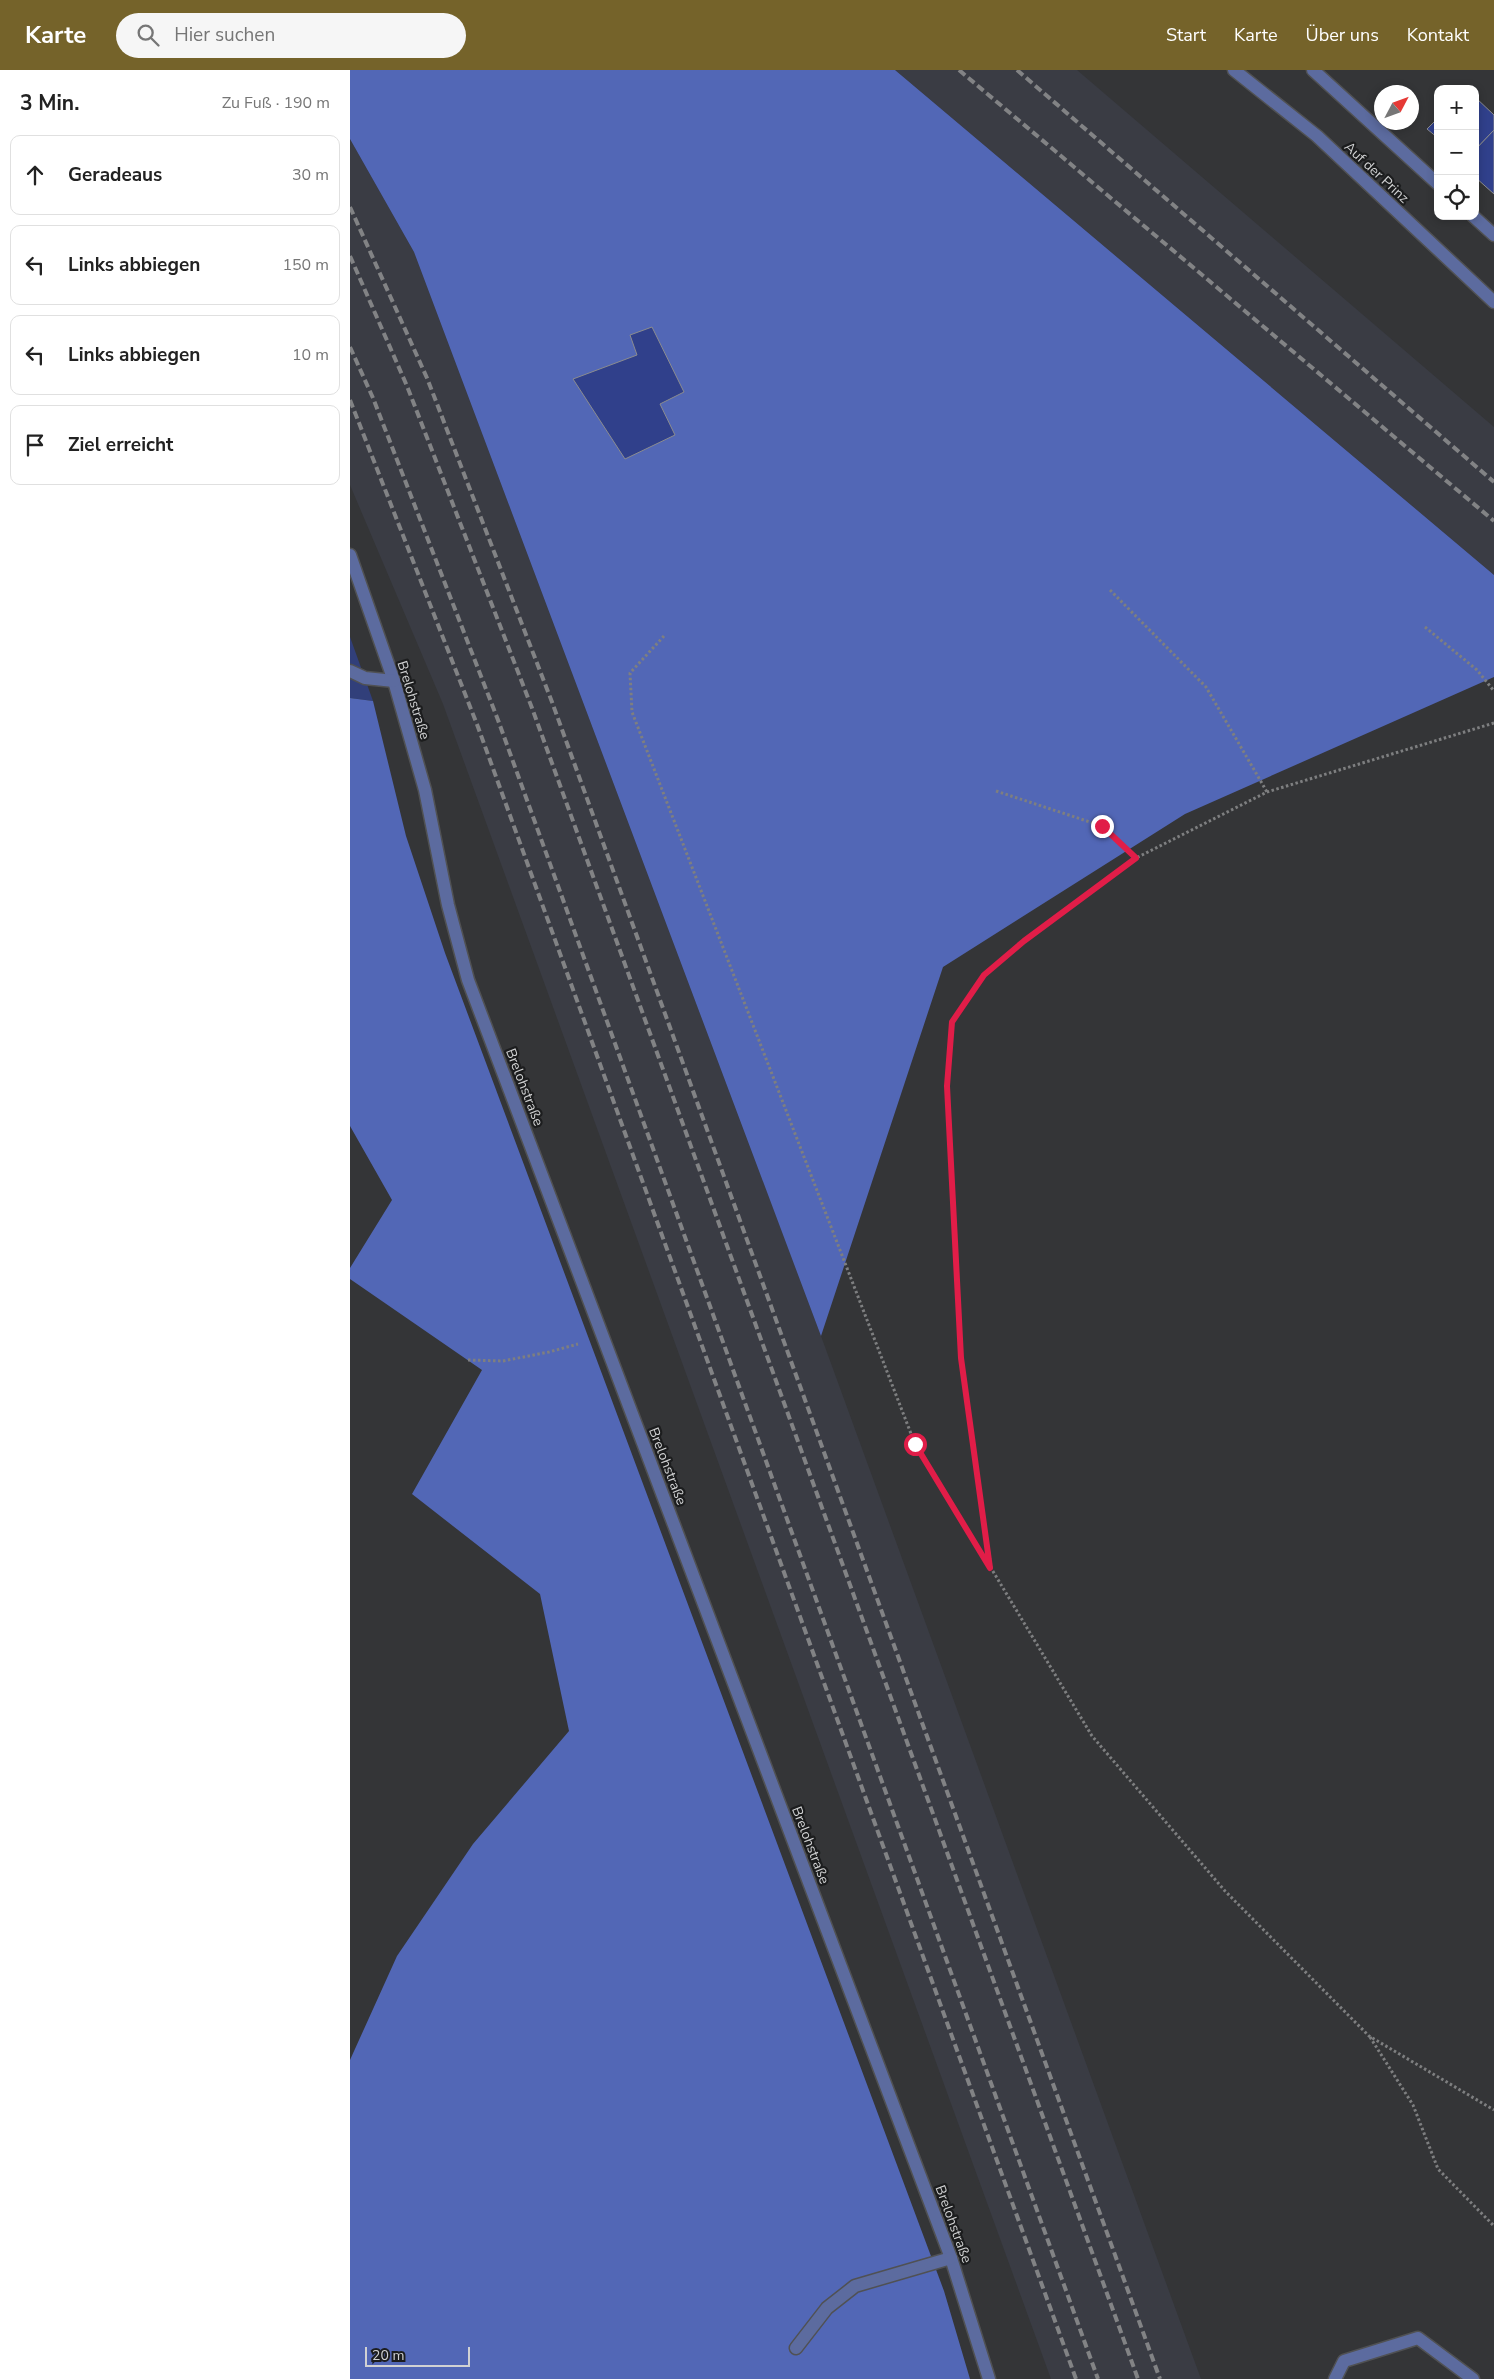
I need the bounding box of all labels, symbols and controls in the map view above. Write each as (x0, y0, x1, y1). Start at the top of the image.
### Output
search box (116, 13, 466, 58)
text: Karte (25, 19, 86, 51)
icon: search (134, 21, 162, 49)
text: Hier suchen (174, 22, 275, 48)
text: Start (1166, 23, 1206, 47)
text: Karte (1234, 23, 1278, 47)
text: Über uns (1306, 23, 1379, 47)
text: Kontakt (1407, 23, 1469, 47)
north arrow (1374, 85, 1419, 130)
map controls (1434, 85, 1479, 220)
button: + (1434, 85, 1479, 130)
text: 3 Min. (20, 89, 79, 117)
text: Zu Fuß · 190 m (222, 92, 330, 114)
button: − (1434, 130, 1479, 175)
street label: Auf der Prinz (1340, 137, 1413, 208)
icon: ahead (21, 161, 49, 189)
text: Geradeaus (68, 162, 162, 188)
text: 30 m (292, 164, 329, 186)
button: locate (1434, 175, 1479, 220)
icon: left (21, 251, 49, 279)
text: Links abbiegen (68, 252, 200, 278)
text: 150 m (282, 254, 329, 276)
icon: left (21, 341, 49, 369)
text: Links abbiegen (68, 342, 200, 368)
text: 10 m (292, 344, 329, 366)
icon: arrive (21, 431, 49, 459)
text: Ziel erreicht (68, 432, 173, 458)
street label: Brelohstraße (393, 658, 435, 742)
route end (1091, 815, 1114, 838)
street label: Brelohstraße (501, 1046, 548, 1129)
street label: Brelohstraße (644, 1425, 691, 1508)
route start (904, 1433, 927, 1456)
street label: Brelohstraße (787, 1804, 834, 1887)
street label: Brelohstraße (931, 2183, 976, 2266)
scale bar (365, 2344, 470, 2367)
text: 20 m (372, 2346, 404, 2365)

